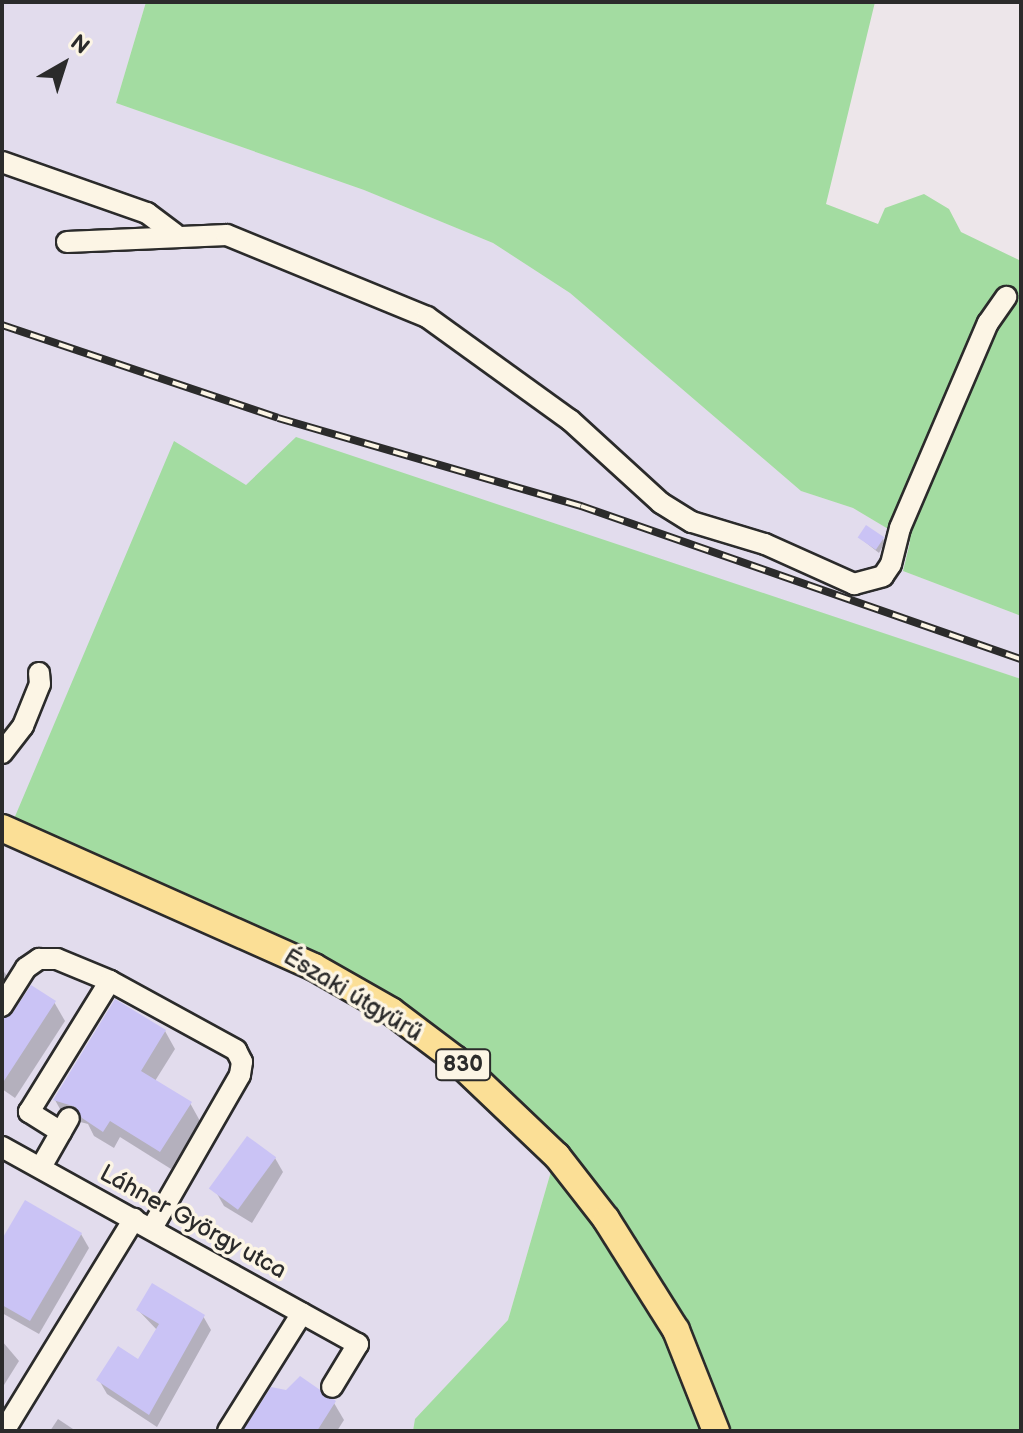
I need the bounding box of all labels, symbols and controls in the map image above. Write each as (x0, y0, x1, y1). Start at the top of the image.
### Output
north arrow (24, 24, 104, 104)
text: N (64, 29, 94, 61)
street label: Északi útgyűrű (278, 942, 428, 1048)
road number: 830 (435, 1047, 491, 1083)
street label: Láhner György utca (94, 1158, 292, 1286)

